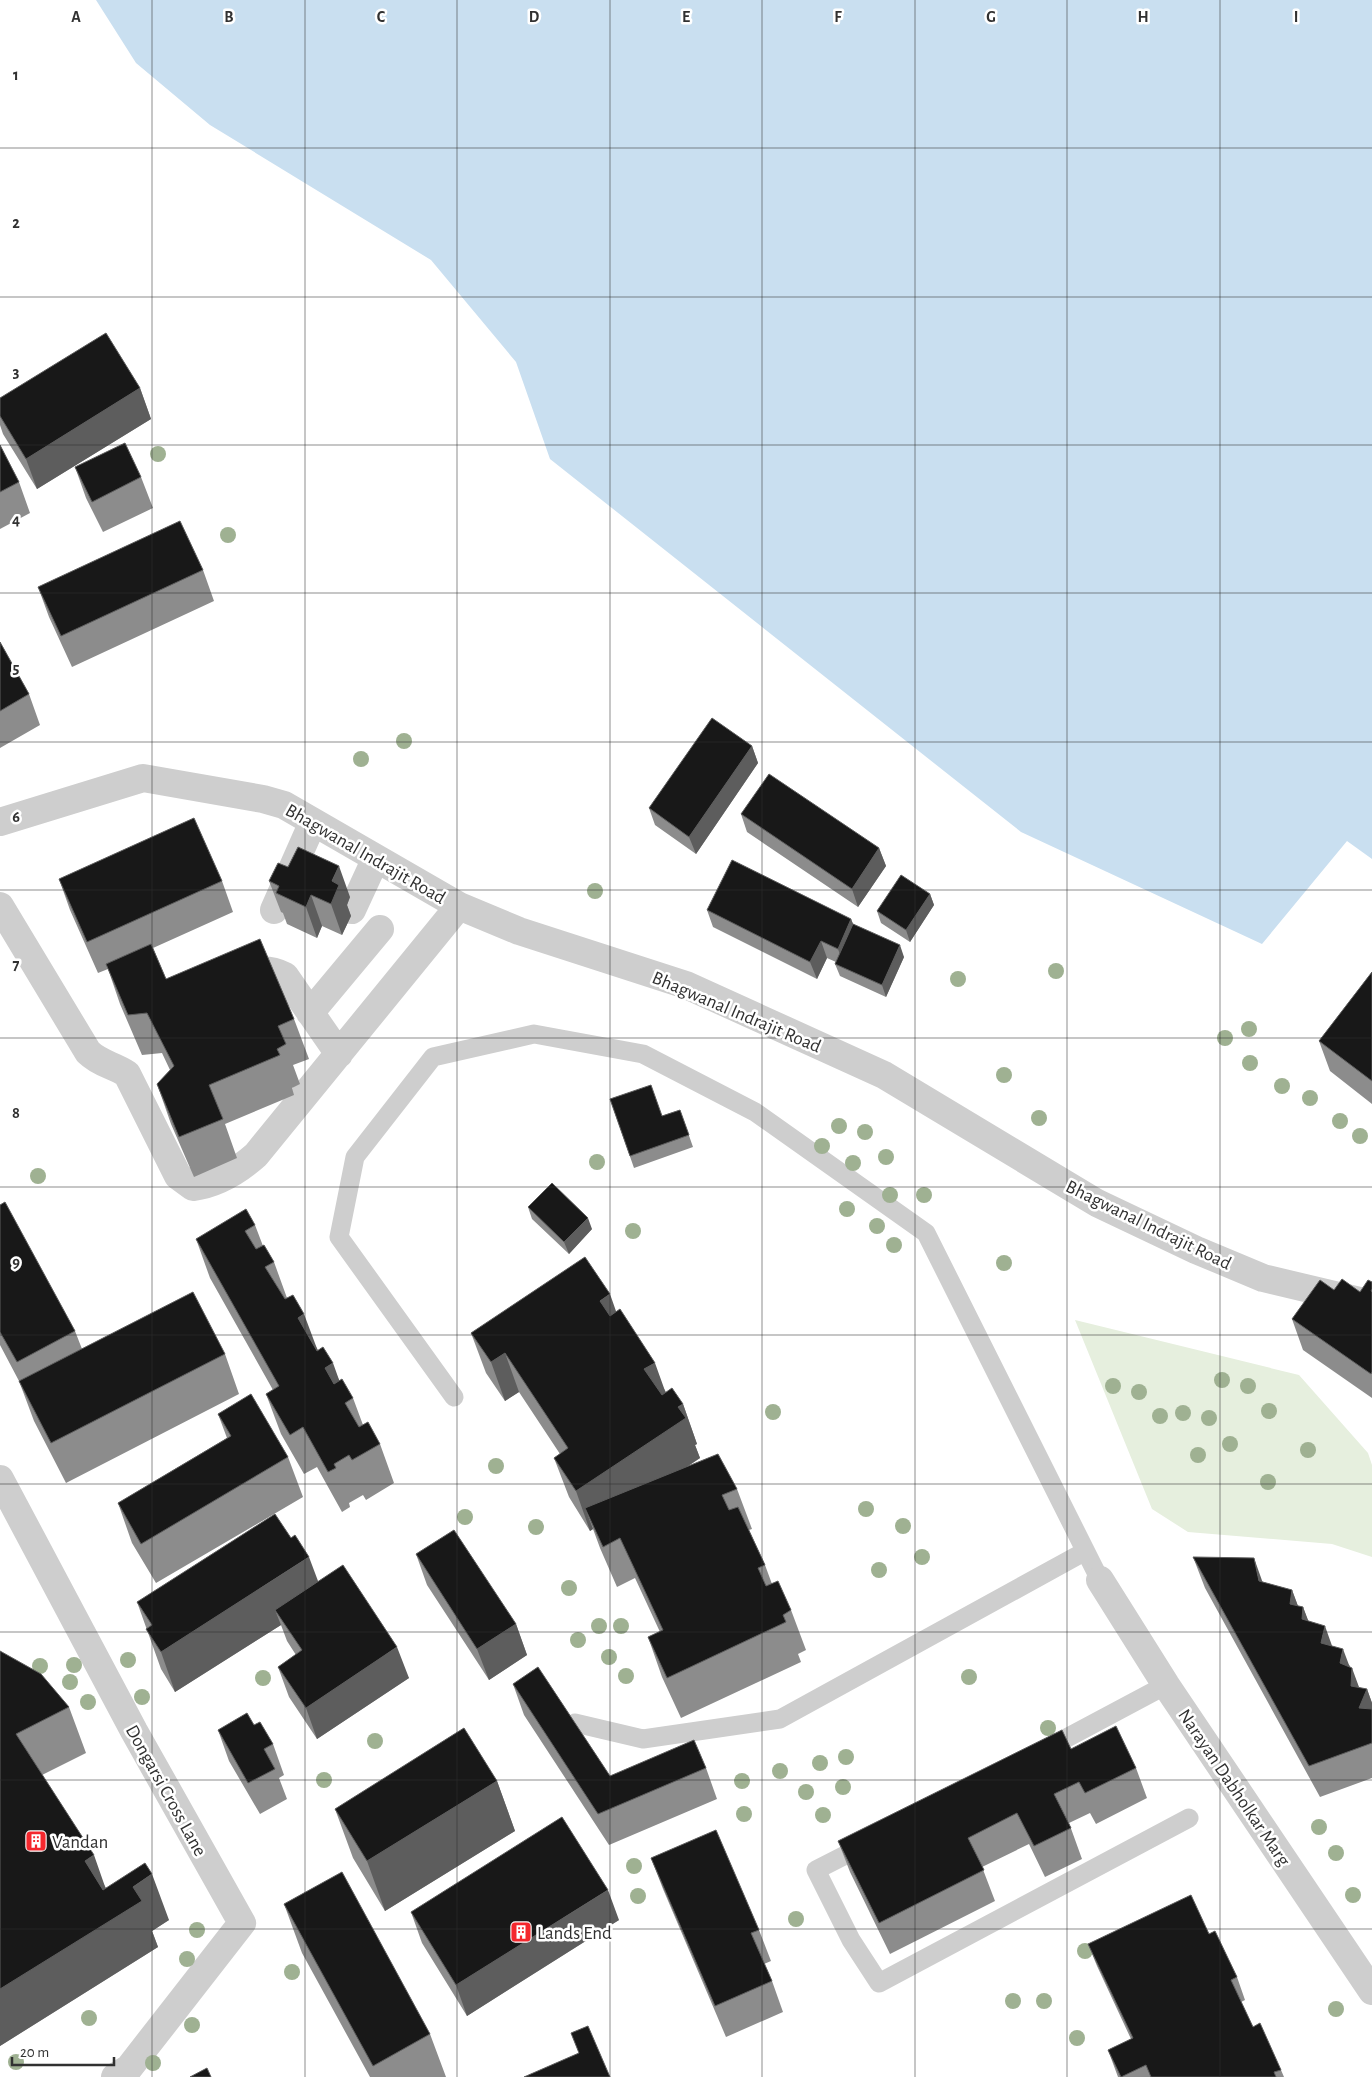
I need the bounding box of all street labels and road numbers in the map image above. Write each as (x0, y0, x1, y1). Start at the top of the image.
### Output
street label: Bhagwanal Indrajit Road (282, 801, 449, 908)
street label: Bhagwanal Indrajit Road (649, 968, 824, 1057)
street label: Bhagwanal Indrajit Road (1063, 1177, 1234, 1274)
street label: Narayan Dabholkar Marg (1174, 1706, 1294, 1870)
street label: Dongarsi Cross Lane (122, 1722, 210, 1860)

